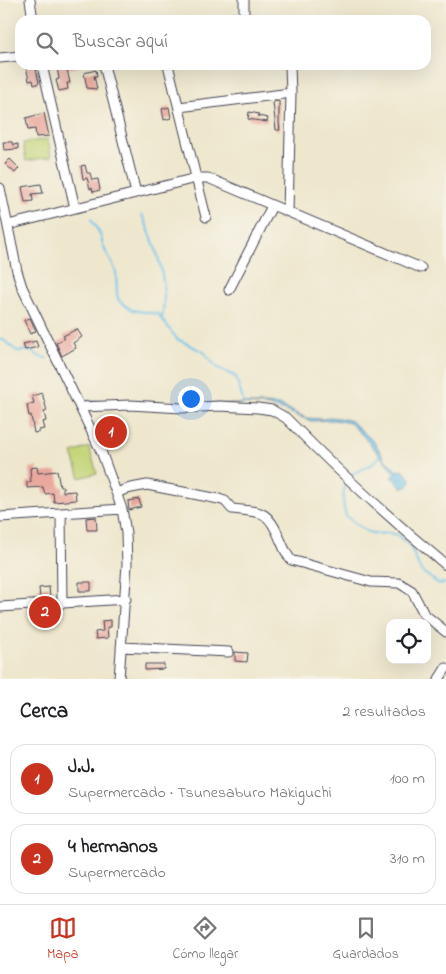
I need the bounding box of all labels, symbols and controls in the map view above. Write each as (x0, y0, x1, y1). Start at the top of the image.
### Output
search box (15, 15, 431, 70)
icon: search (33, 29, 61, 57)
text: Buscar aquí (73, 29, 168, 56)
your location (178, 386, 204, 412)
pin: 1 (95, 413, 127, 451)
pin: 2 (29, 593, 61, 631)
map controls (386, 619, 431, 664)
button: locate (386, 619, 431, 664)
text: Cerca (20, 697, 68, 727)
text: 2 resultados (343, 700, 426, 724)
text: J.J. (68, 754, 94, 781)
text: 1 (34, 767, 40, 791)
text: 100 m (390, 767, 425, 791)
text: Supermercado · Tsunesaburo Makiguchi (68, 781, 332, 805)
text: 4 hermanos (68, 834, 158, 861)
text: 2 (33, 847, 41, 871)
text: 310 m (390, 847, 425, 871)
text: Supermercado (68, 861, 166, 885)
tab: Mapa (47, 914, 78, 965)
tab: Cómo llegar (173, 914, 238, 965)
tab: Guardados (333, 914, 399, 965)

